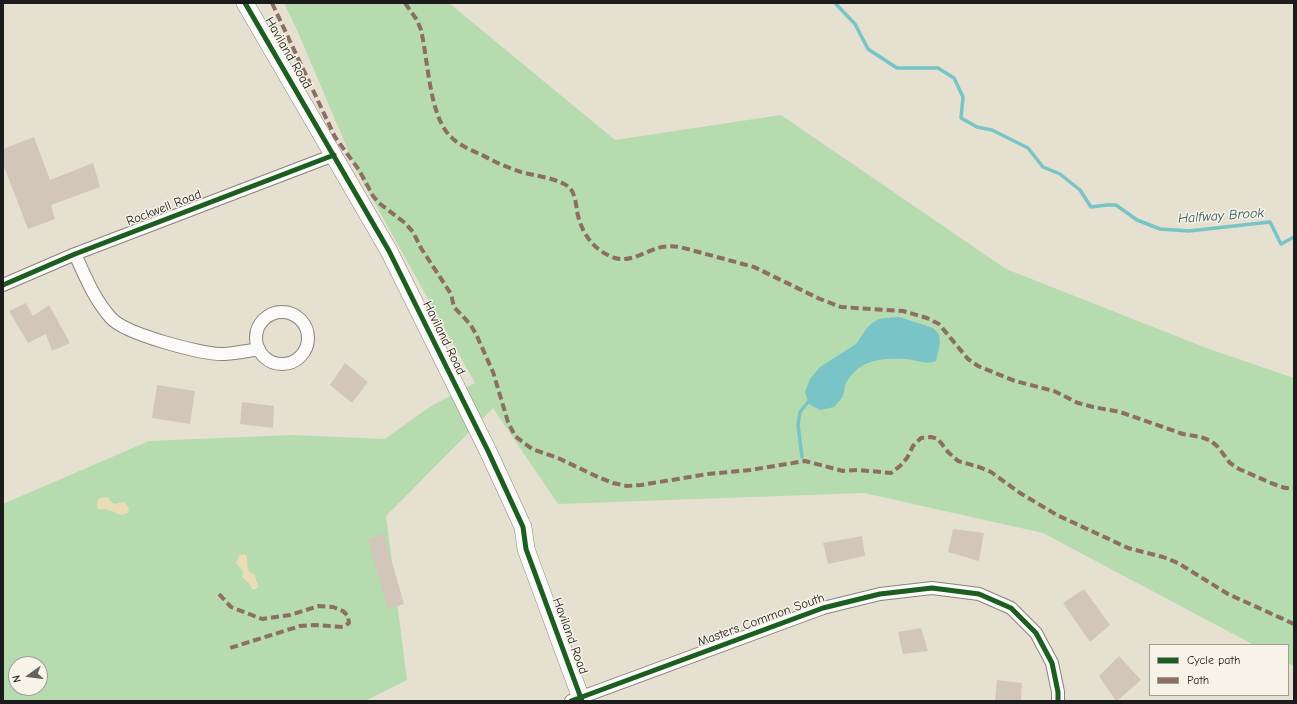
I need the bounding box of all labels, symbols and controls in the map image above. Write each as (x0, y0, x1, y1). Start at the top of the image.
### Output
street label: Haviland Road (261, 14, 315, 92)
street label: Rockwell Road (124, 187, 204, 229)
water label: Halfway Brook (1177, 205, 1265, 227)
street label: Haviland Road (419, 298, 469, 378)
street label: Masters Common South (695, 590, 827, 650)
street label: Haviland Road (549, 595, 591, 677)
legend (1149, 644, 1289, 696)
text: Cycle path (1187, 653, 1240, 667)
north arrow (8, 656, 48, 696)
text: Path (1187, 673, 1209, 687)
text: N (10, 674, 24, 684)

